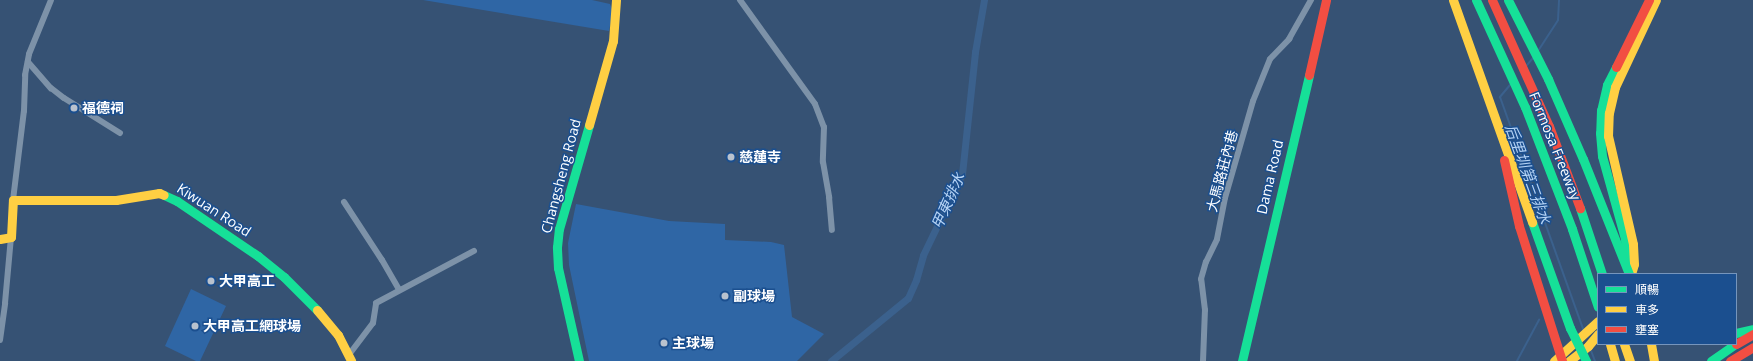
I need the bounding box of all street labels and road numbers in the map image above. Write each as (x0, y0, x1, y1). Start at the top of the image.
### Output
street label: Formosa Freeway (1526, 89, 1584, 203)
street label: Changsheng Road (538, 117, 584, 235)
street label: 大馬路莊內巷 (1203, 128, 1241, 214)
street label: Dama Road (1253, 138, 1287, 216)
street label: Kiwuan Road (174, 180, 254, 240)

